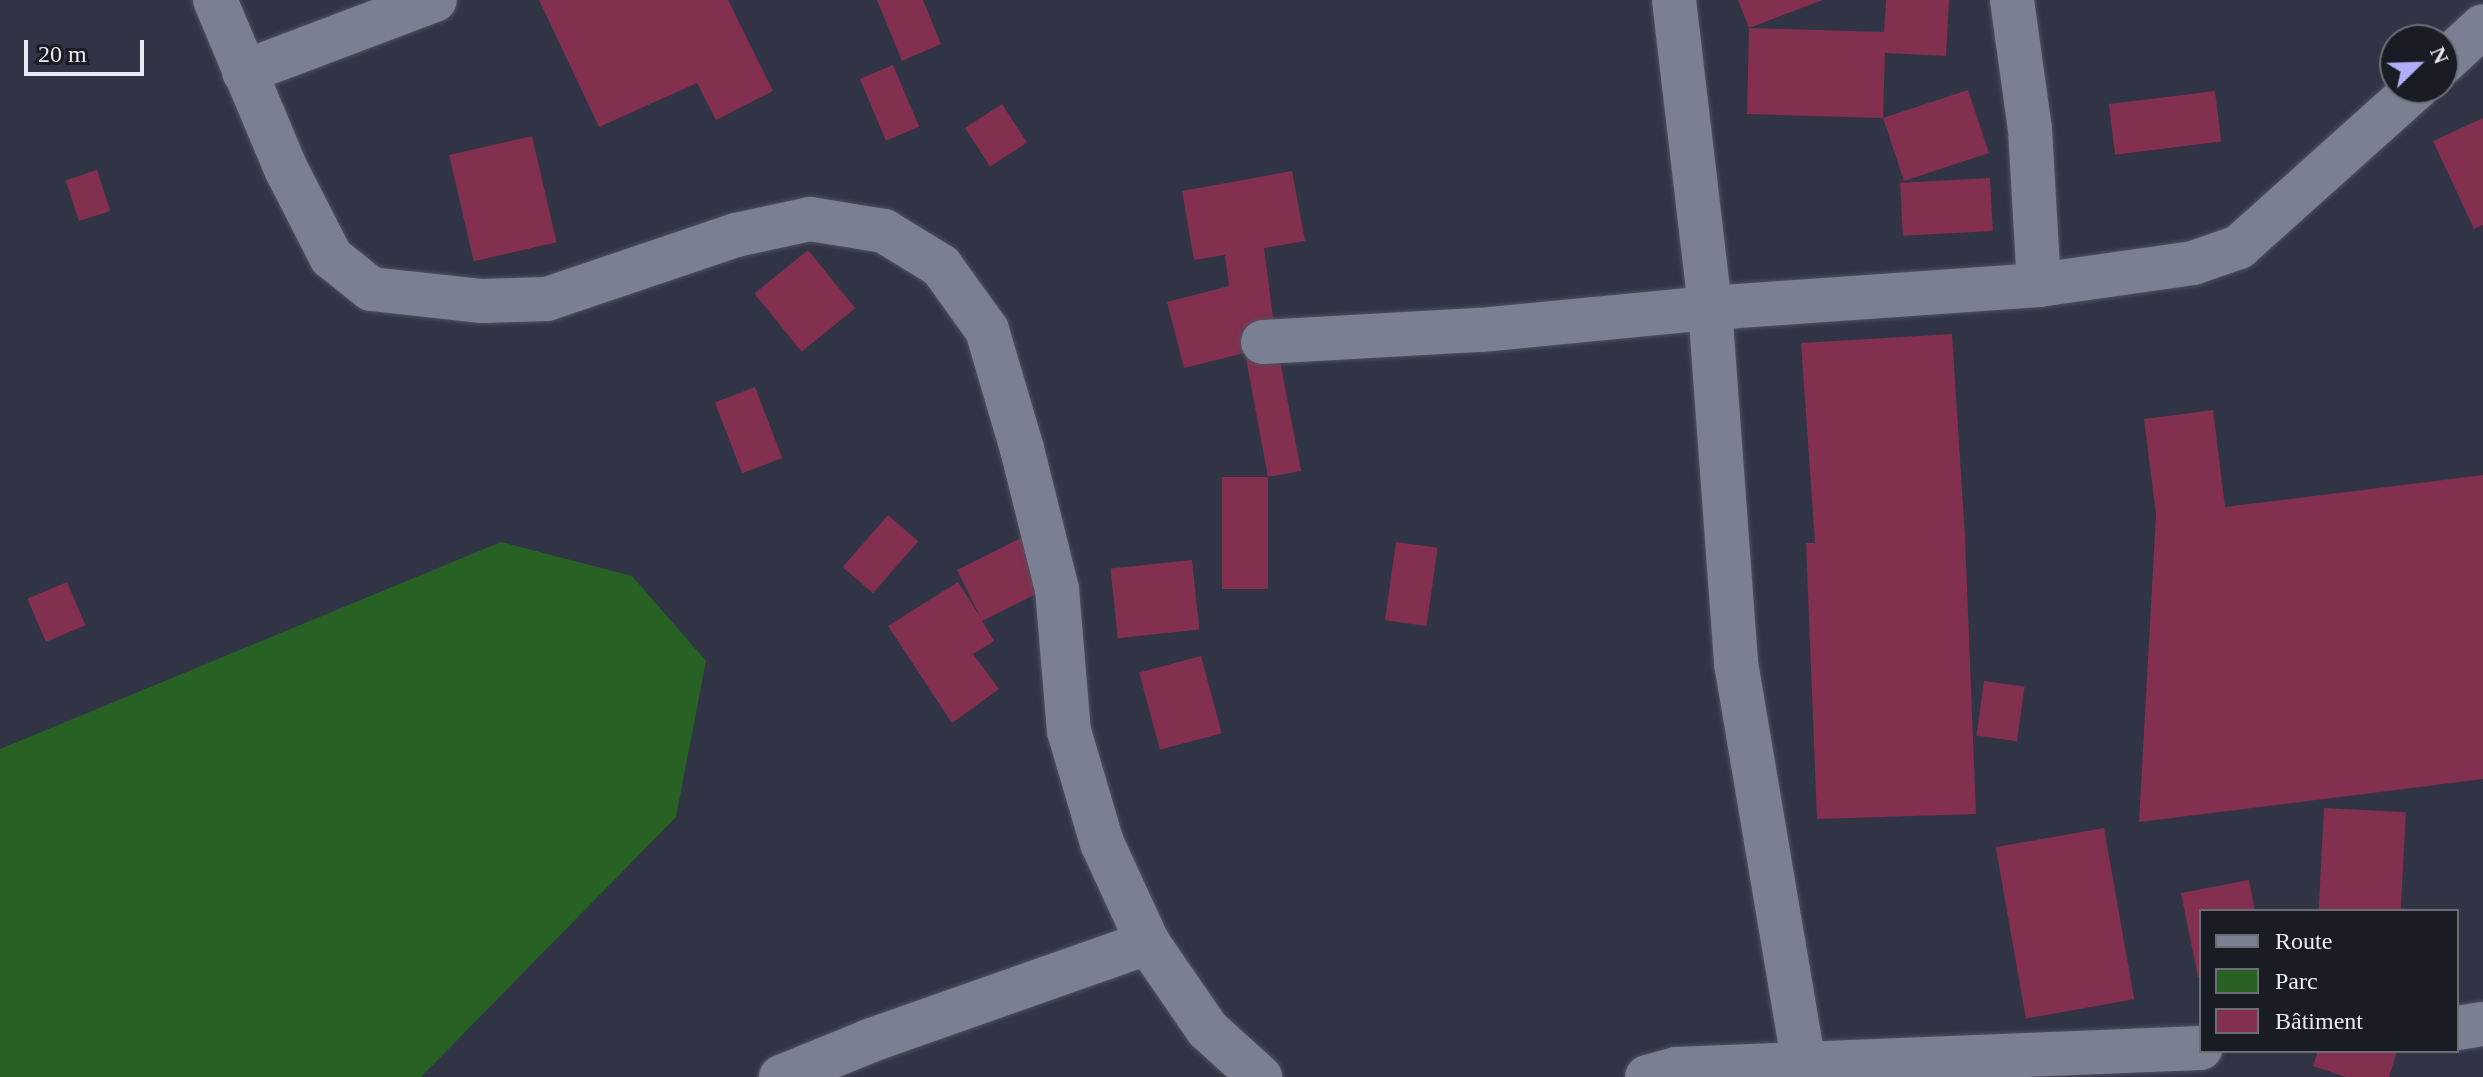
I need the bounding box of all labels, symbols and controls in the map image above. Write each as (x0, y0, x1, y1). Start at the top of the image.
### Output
scale bar (28, 24, 148, 74)
north arrow (2379, 24, 2459, 104)
text: 20 m (38, 41, 87, 67)
text: N (2425, 43, 2454, 67)
legend (2199, 909, 2459, 1053)
text: Route (2275, 928, 2332, 954)
text: Parc (2275, 968, 2318, 994)
text: Bâtiment (2275, 1008, 2363, 1034)

